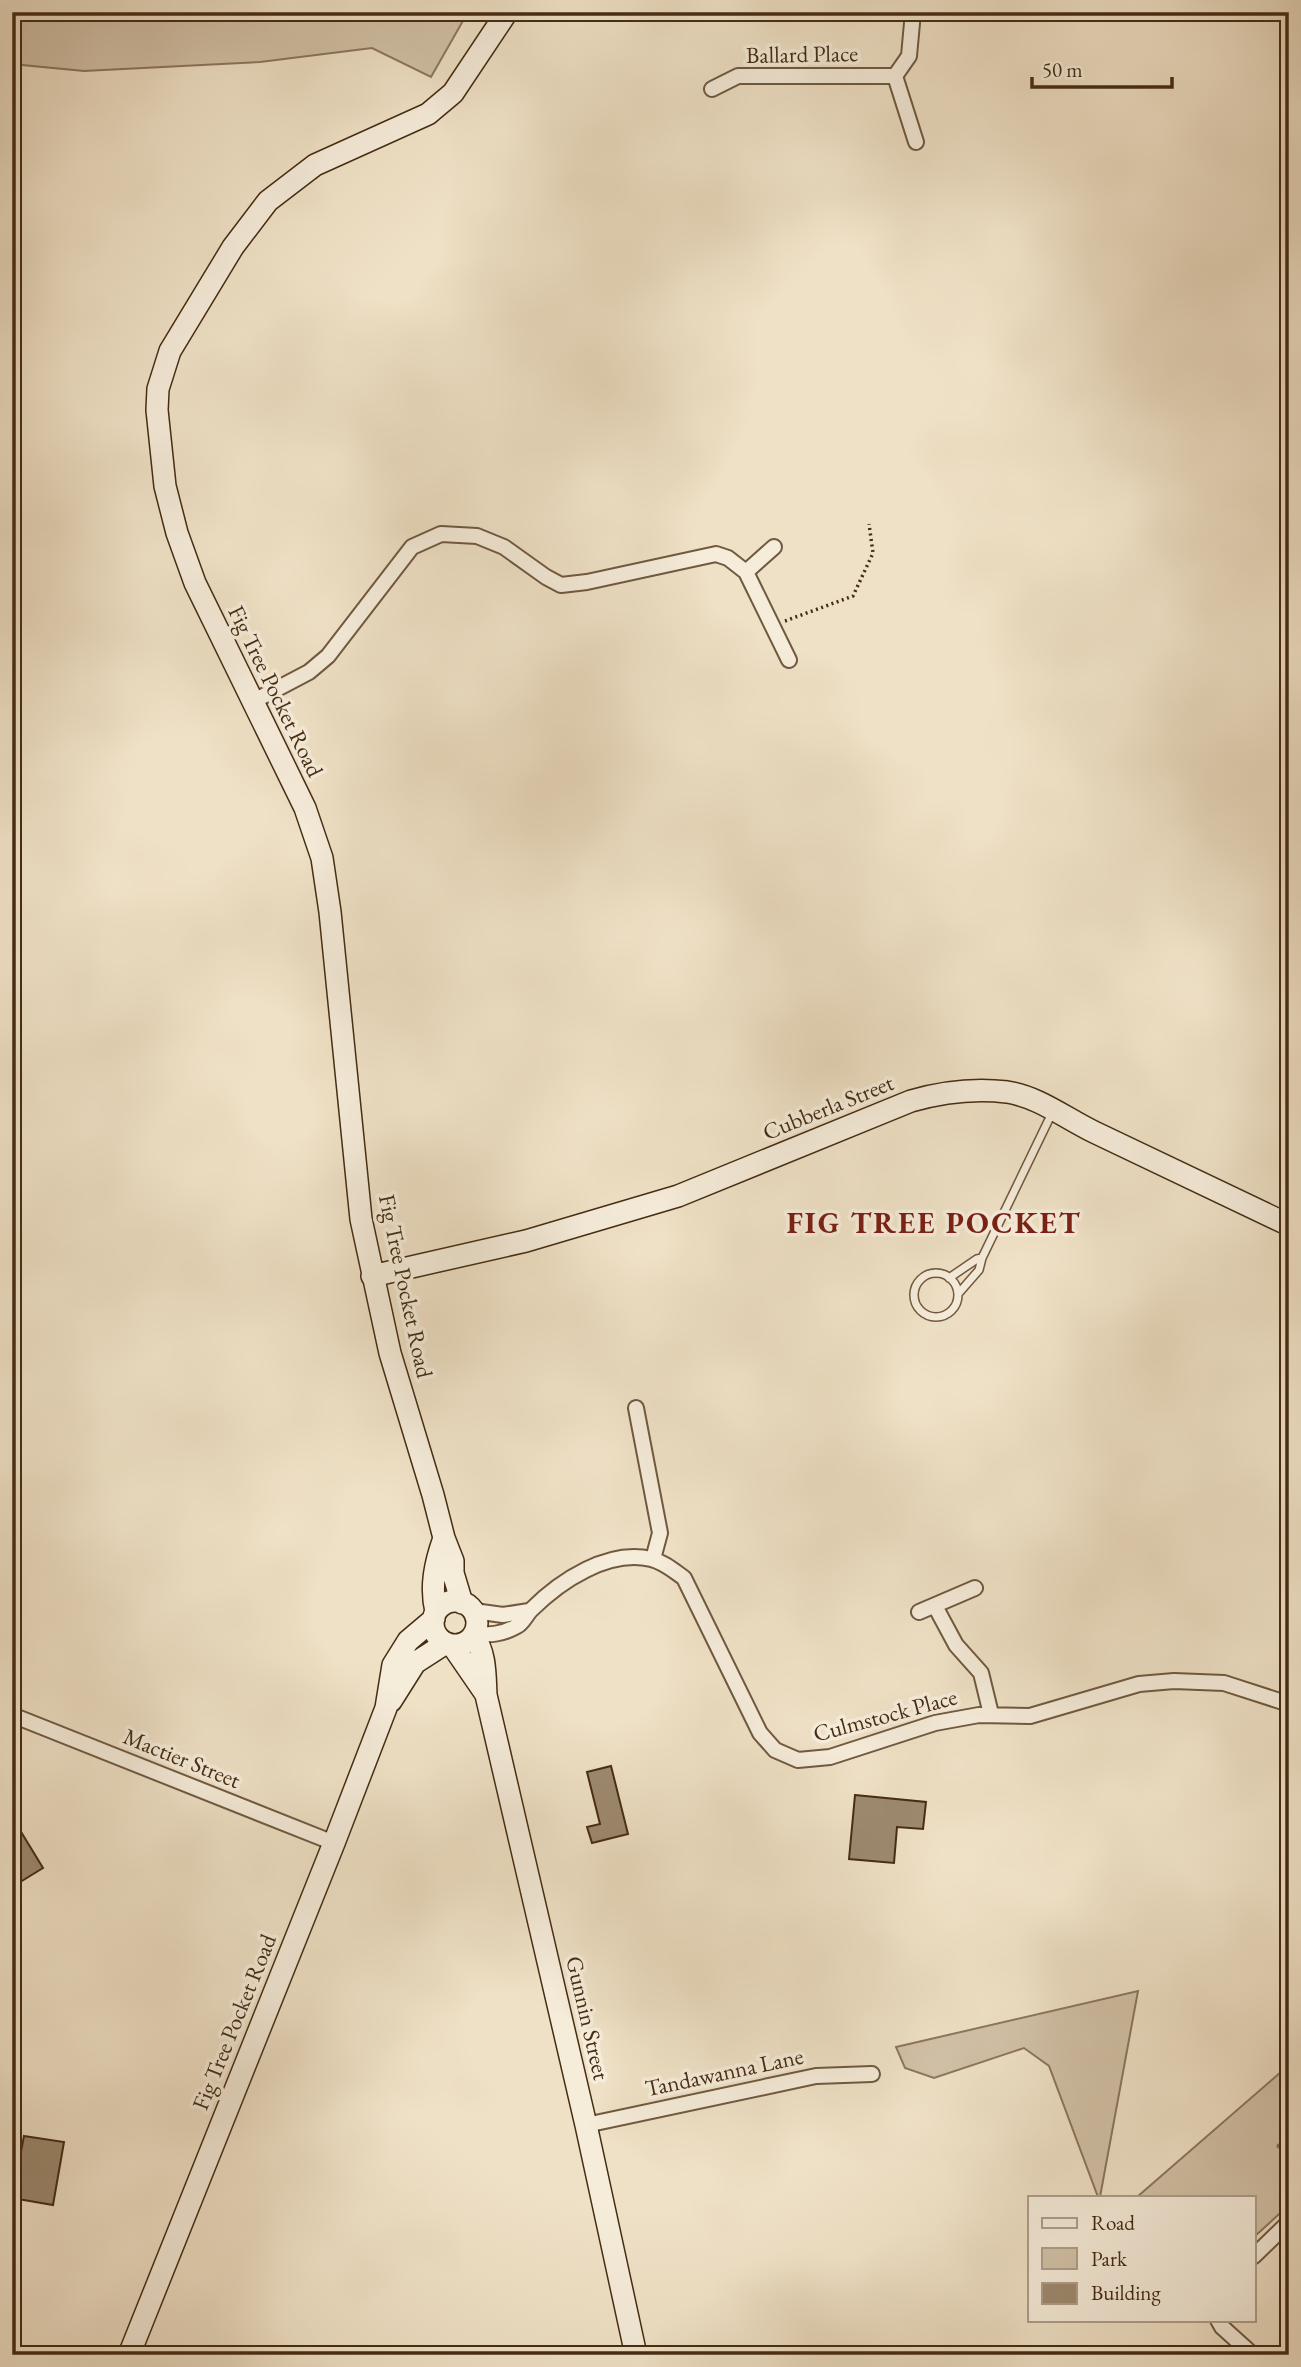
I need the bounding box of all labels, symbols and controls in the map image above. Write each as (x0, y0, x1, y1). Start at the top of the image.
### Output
street label: Ballard Place (746, 38, 858, 70)
scale bar (1032, 46, 1172, 90)
text: 50 m (1042, 56, 1083, 83)
street label: Fig Tree Pocket Road (221, 600, 331, 782)
street label: Cubberla Street (758, 1067, 899, 1147)
street label: Fig Tree Pocket Road (372, 1191, 440, 1381)
district label: FIG TREE POCKET (786, 1203, 1082, 1242)
street label: Culmstock Place (810, 1681, 960, 1749)
street label: Mactier Street (119, 1721, 246, 1795)
street label: Fig Tree Pocket Road (185, 1929, 283, 2114)
street label: Gunnin Street (559, 1953, 617, 2084)
street label: Tandawanna Lane (642, 2041, 806, 2103)
legend (1028, 2196, 1256, 2322)
text: Road (1091, 2209, 1135, 2236)
text: Park (1091, 2245, 1128, 2272)
text: Building (1091, 2279, 1161, 2306)

